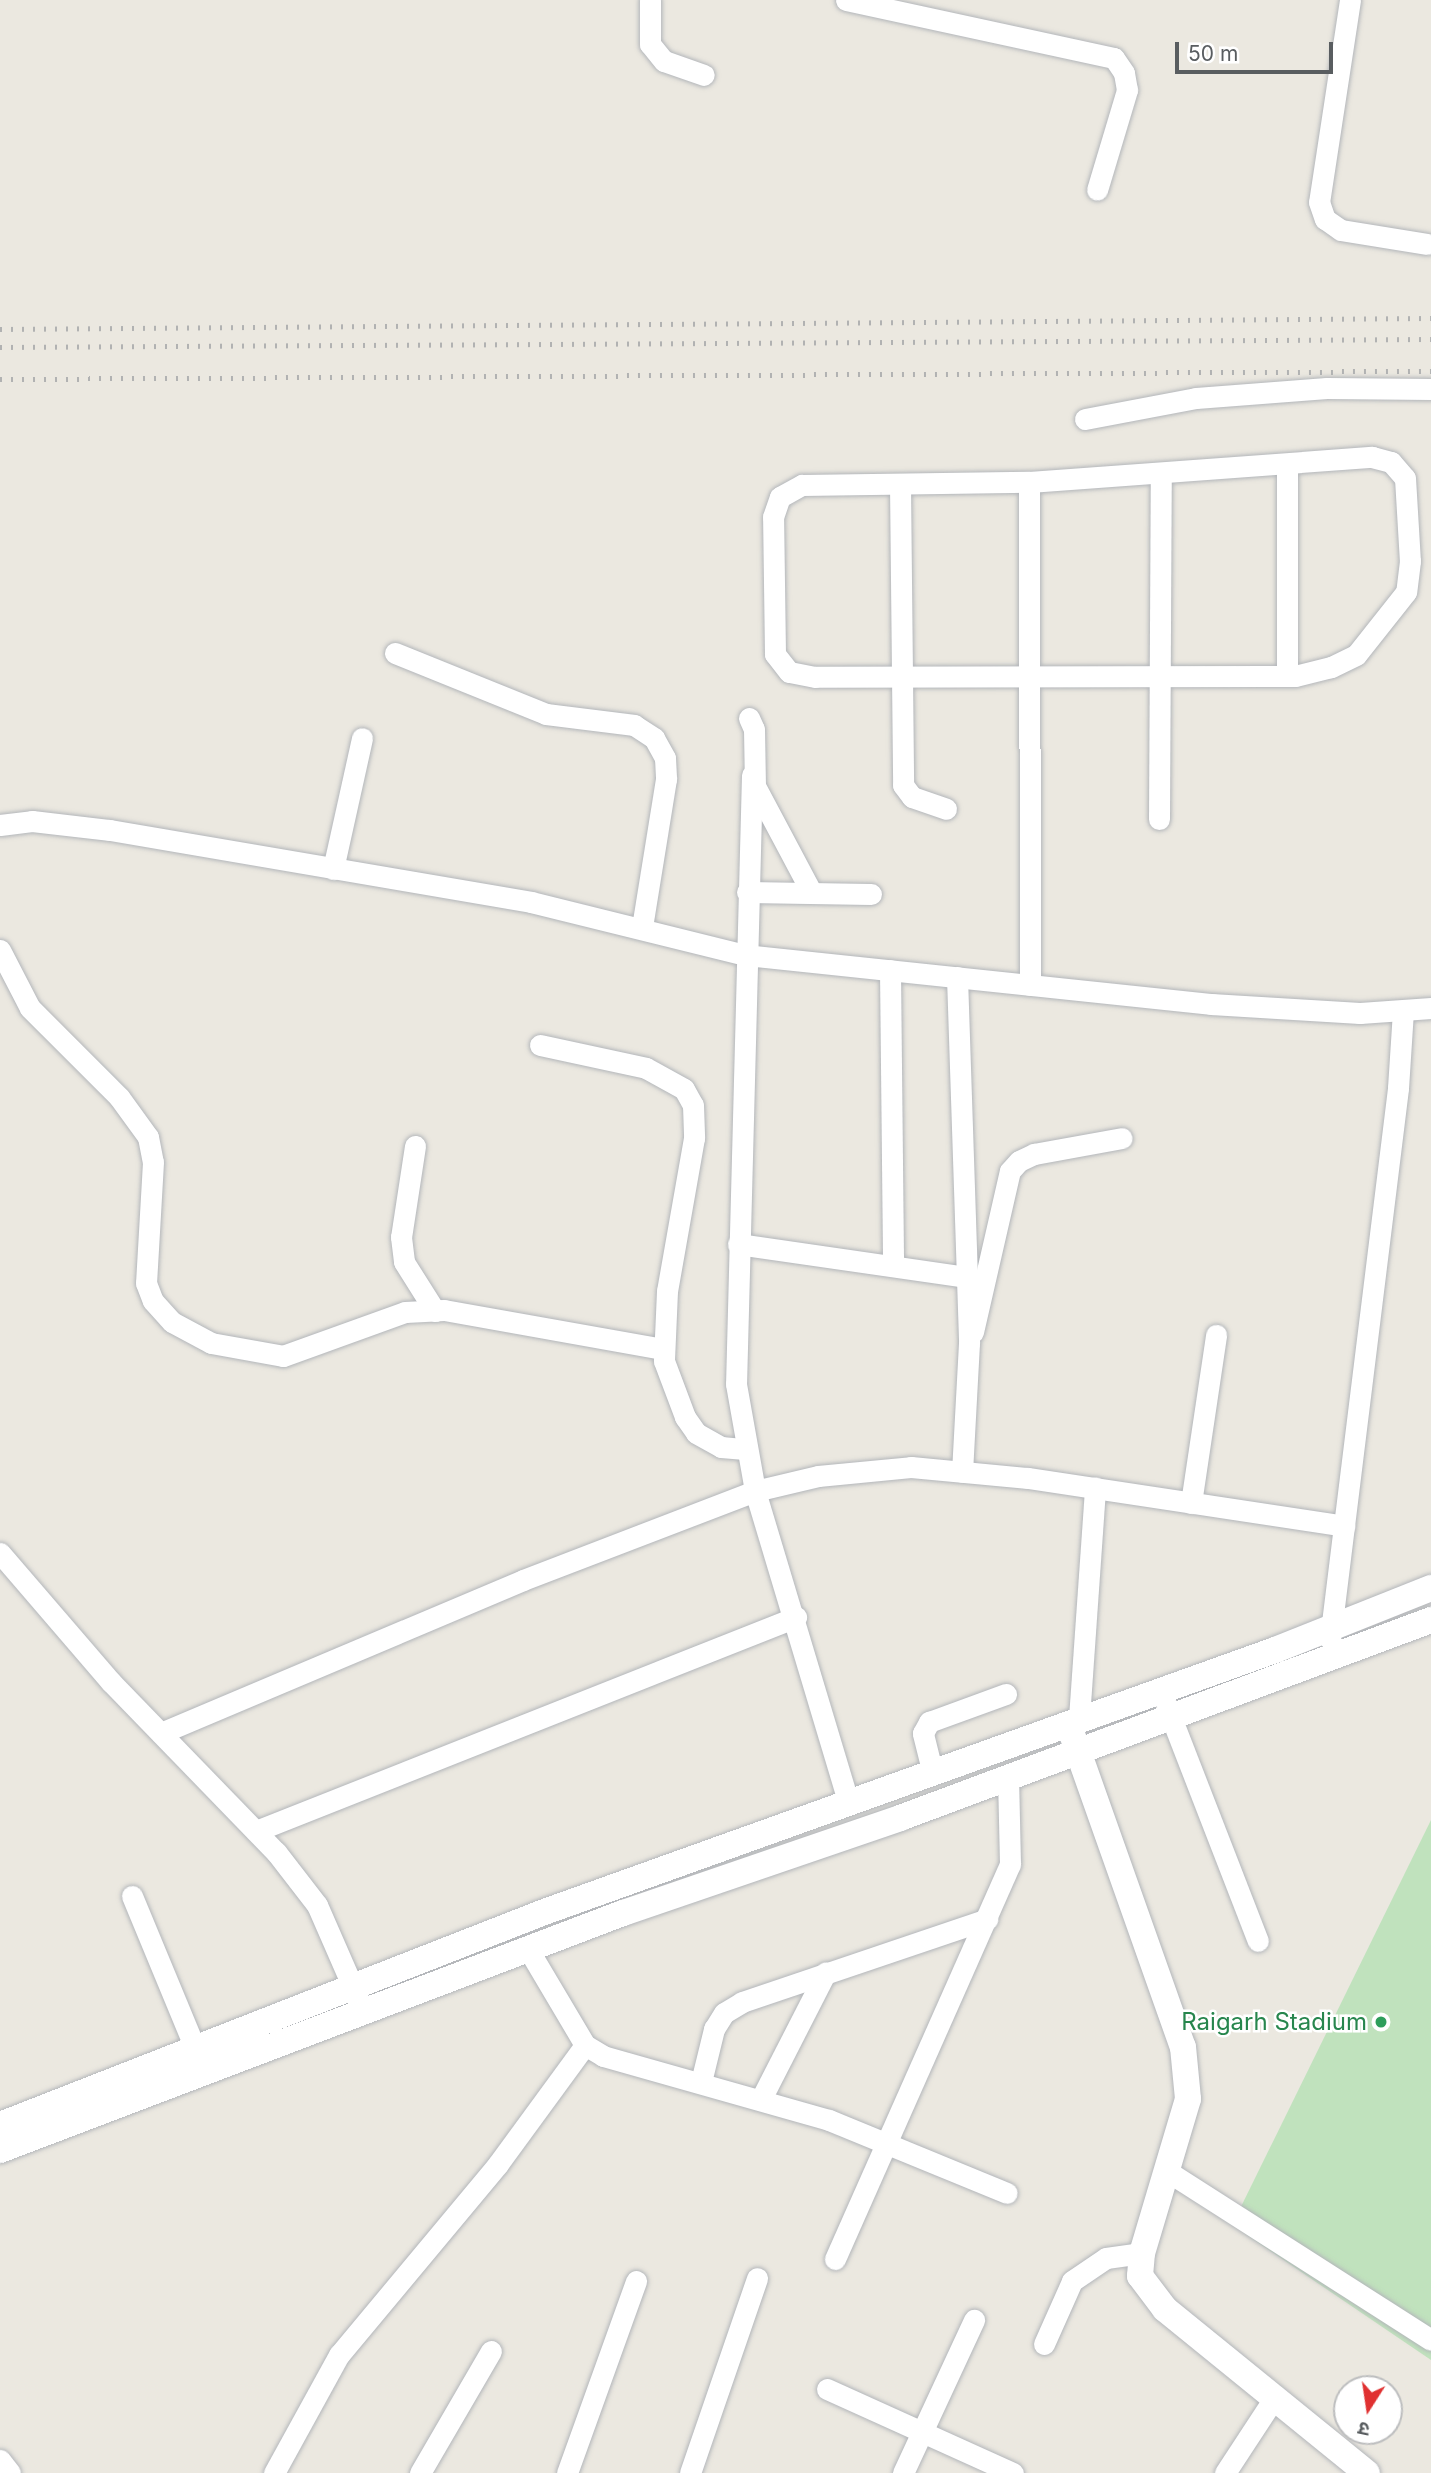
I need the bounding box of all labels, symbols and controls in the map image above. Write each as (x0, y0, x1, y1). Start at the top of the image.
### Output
scale bar (1179, 28, 1336, 72)
text: 50 m (1188, 41, 1238, 66)
place label: Raigarh Stadium (1181, 2008, 1367, 2036)
marker: Raigarh Stadium (1373, 2014, 1389, 2030)
north arrow (1333, 2375, 1403, 2445)
text: उ (1356, 2417, 1372, 2441)

